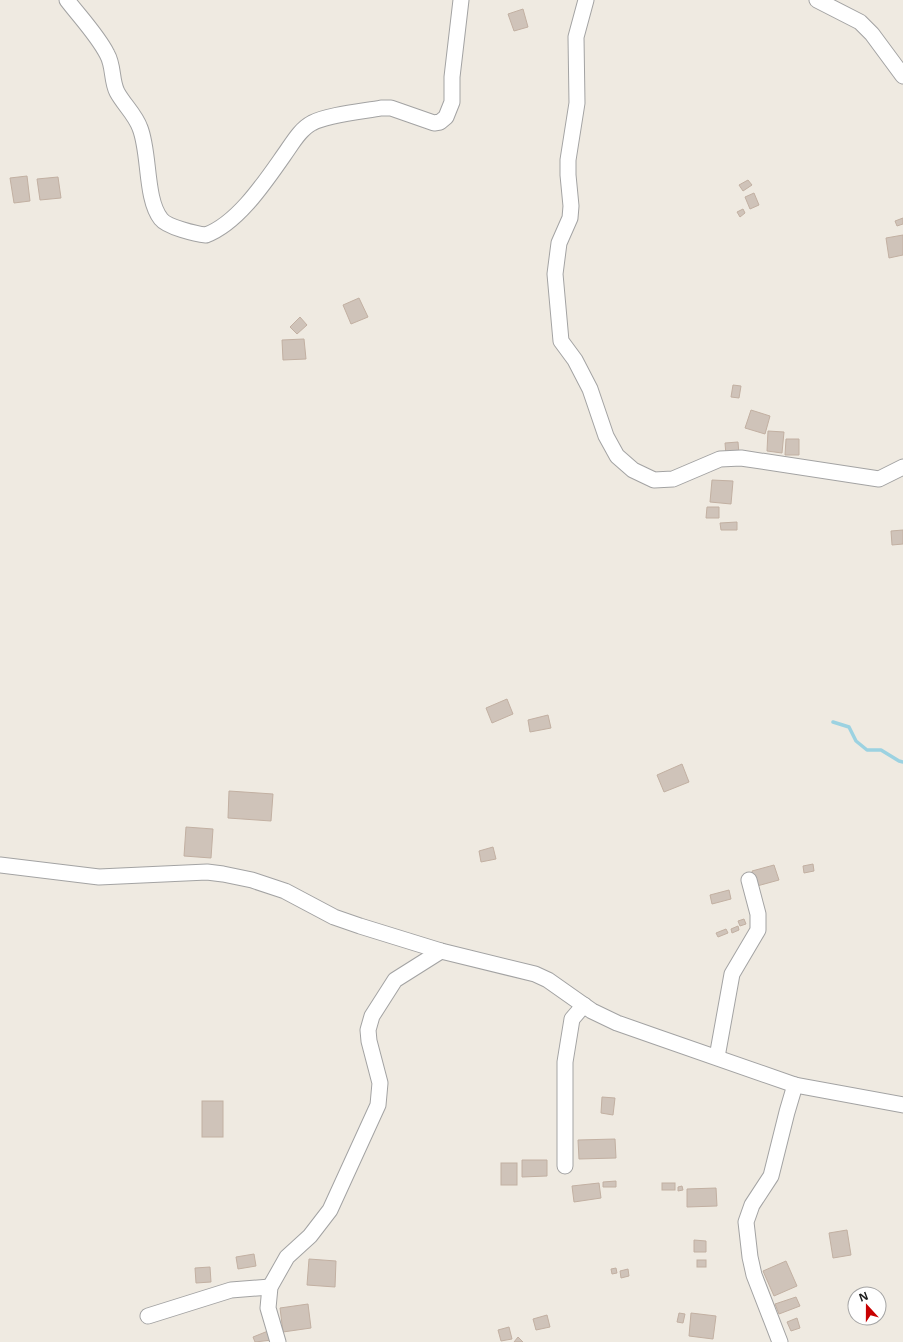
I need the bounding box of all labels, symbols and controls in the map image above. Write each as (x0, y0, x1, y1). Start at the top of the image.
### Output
north arrow (847, 1286, 887, 1326)
text: N (856, 1288, 870, 1305)

